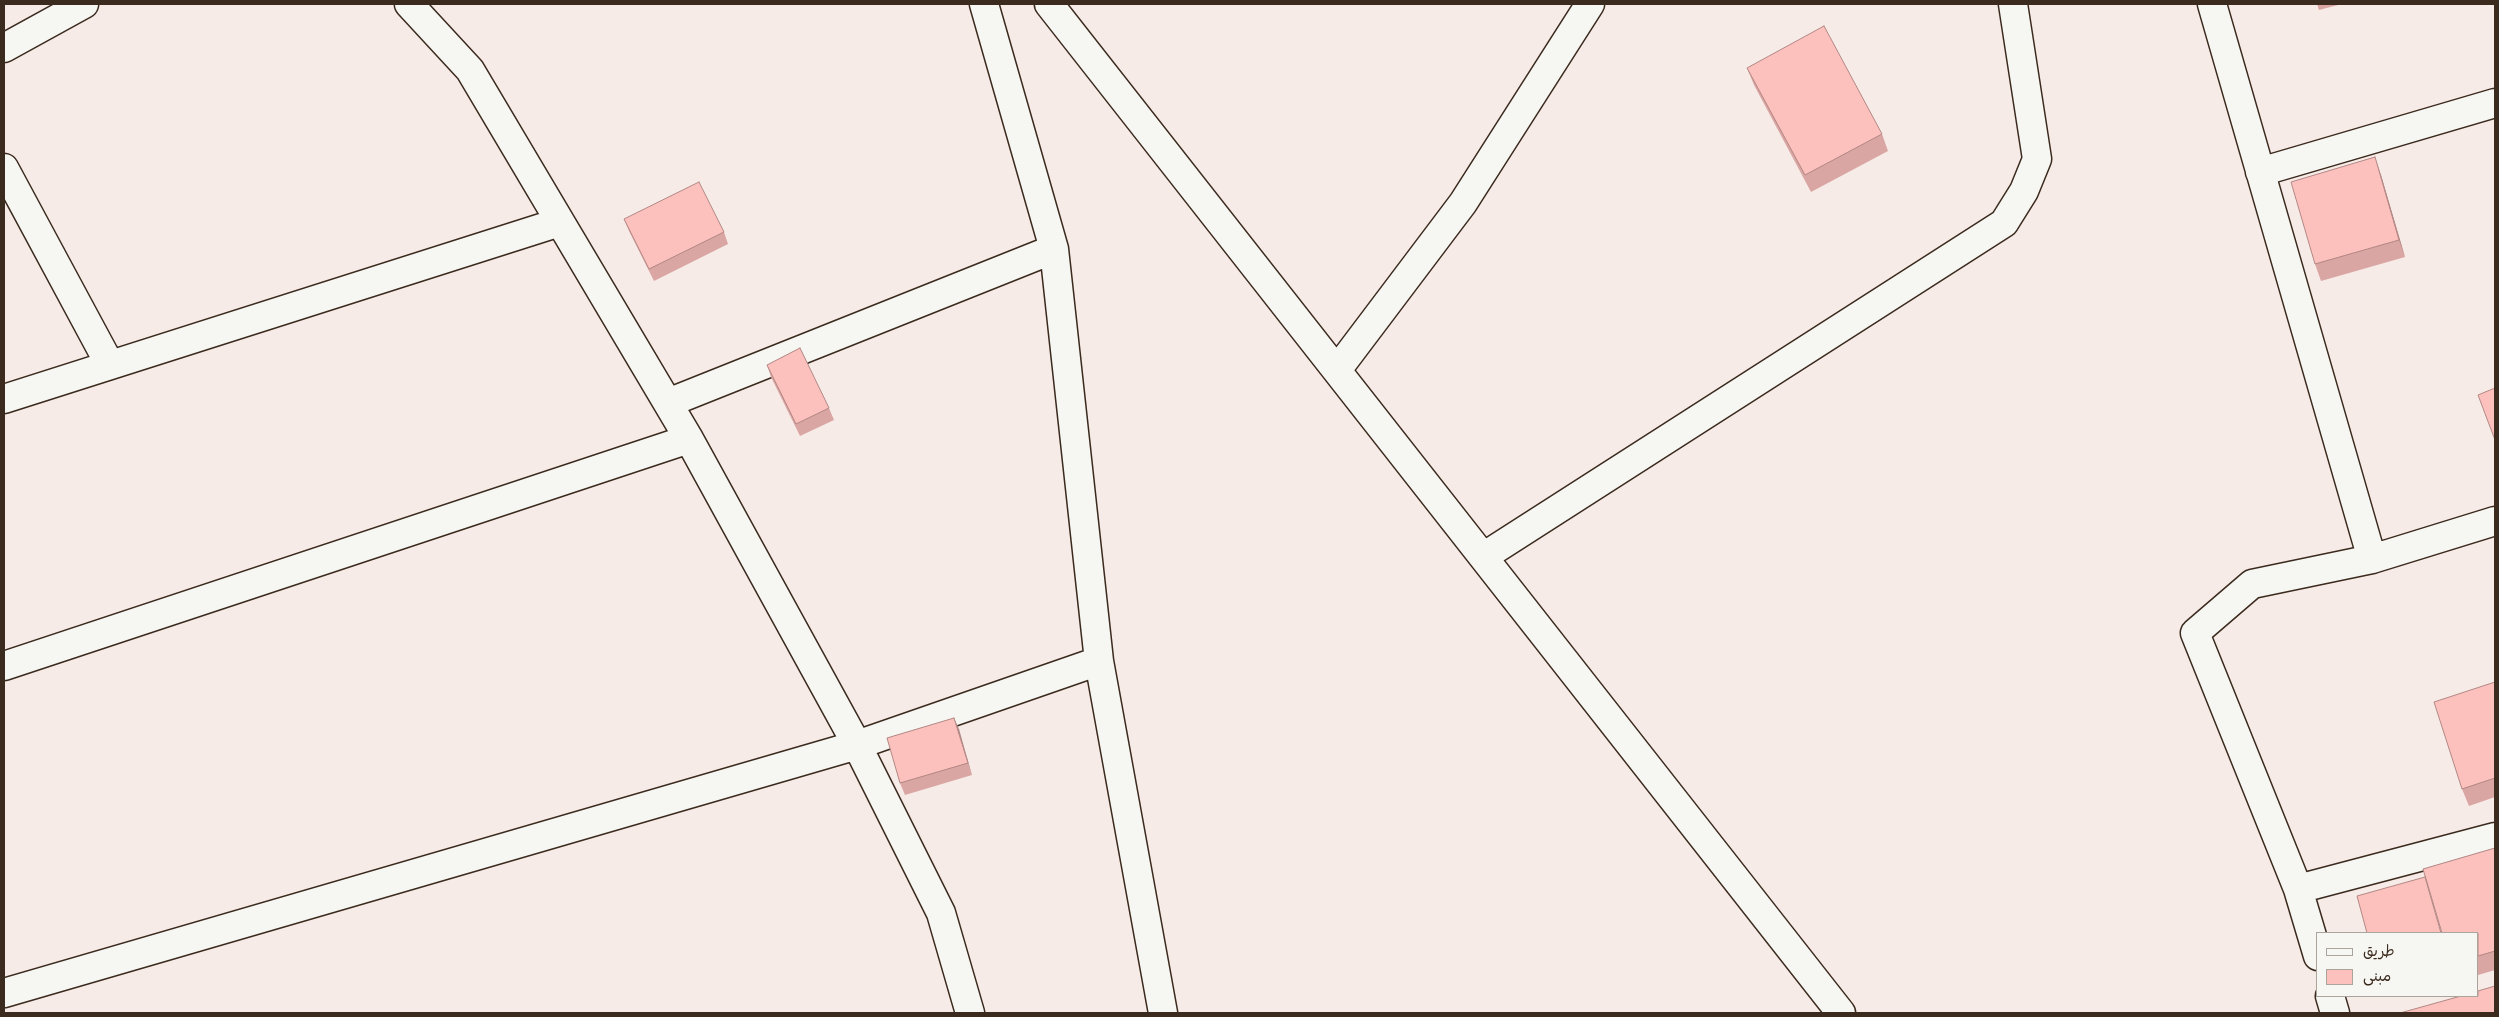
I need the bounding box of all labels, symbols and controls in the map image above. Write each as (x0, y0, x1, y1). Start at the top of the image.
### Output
legend (2316, 932, 2479, 997)
text: طريق (2363, 940, 2395, 964)
text: مبنى (2363, 965, 2391, 989)

